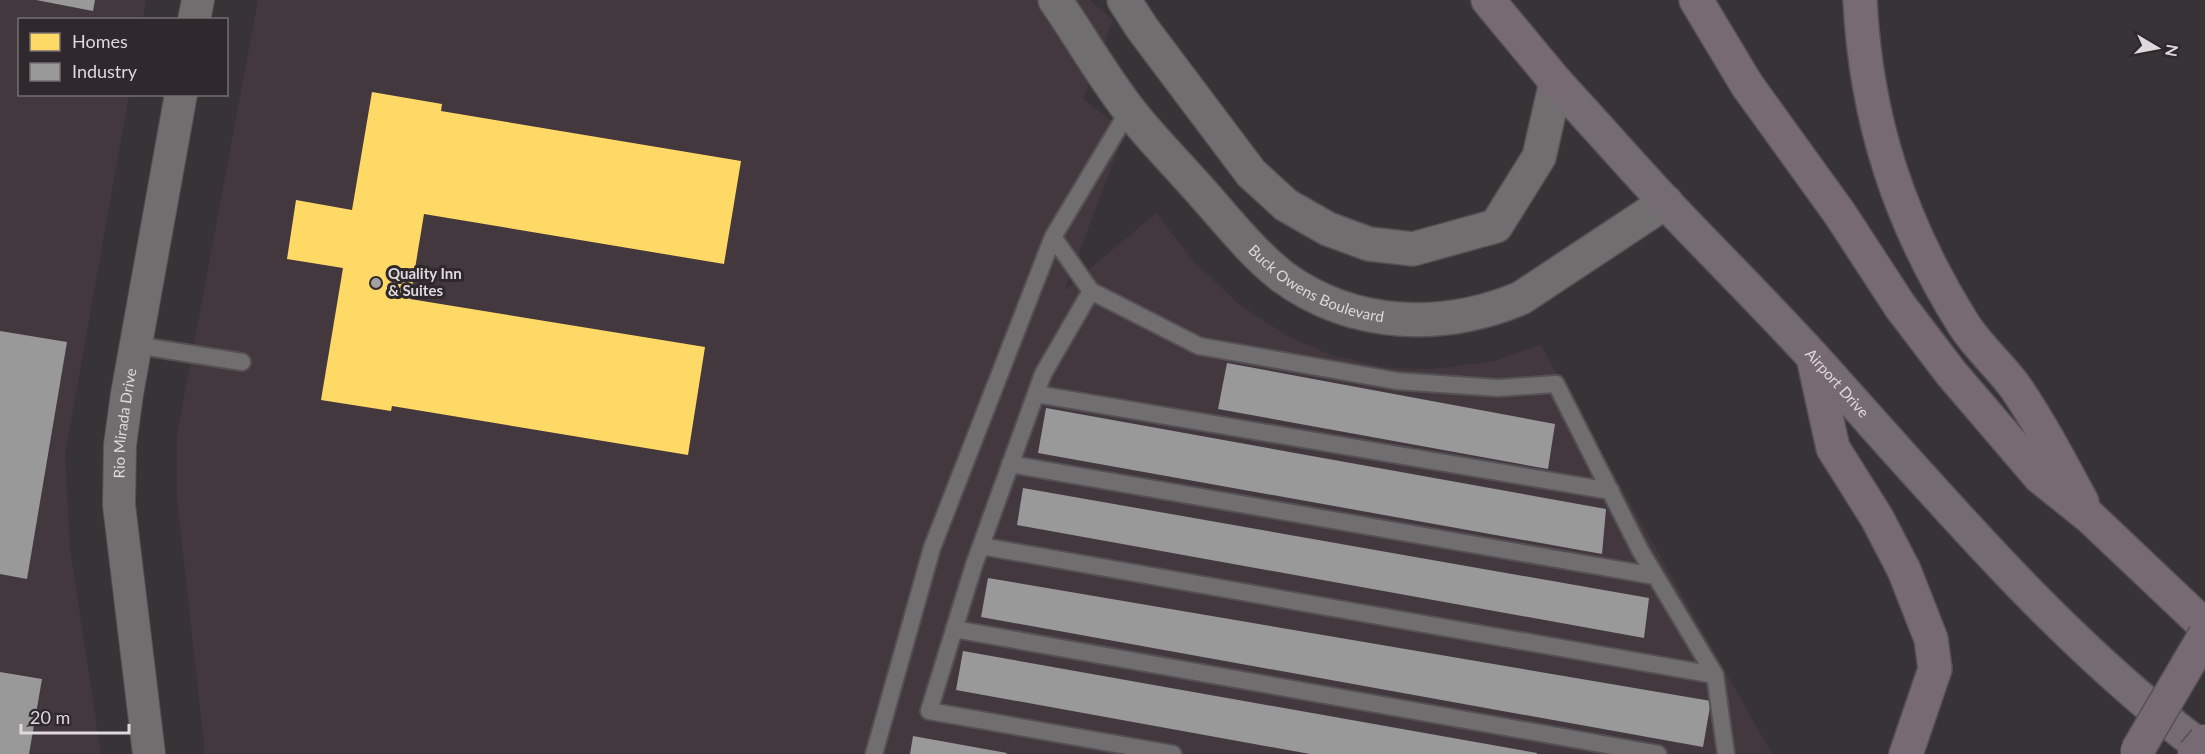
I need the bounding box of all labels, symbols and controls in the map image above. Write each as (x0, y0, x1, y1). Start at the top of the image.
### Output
legend (18, 18, 228, 96)
north arrow (2127, 18, 2187, 78)
text: Homes (72, 30, 128, 52)
text: N (2162, 43, 2183, 58)
text: Industry (72, 60, 138, 82)
street label: Buck Owens Boulevard (1245, 241, 1385, 325)
place label: Quality Inn & Suites (388, 264, 462, 299)
marker: Quality Inn & Suites (369, 276, 383, 290)
street label: Airport Drive (1802, 344, 1873, 421)
street label: Rio Mirada Drive (109, 366, 140, 478)
scale bar (21, 697, 129, 735)
text: 20 m (30, 706, 70, 728)

